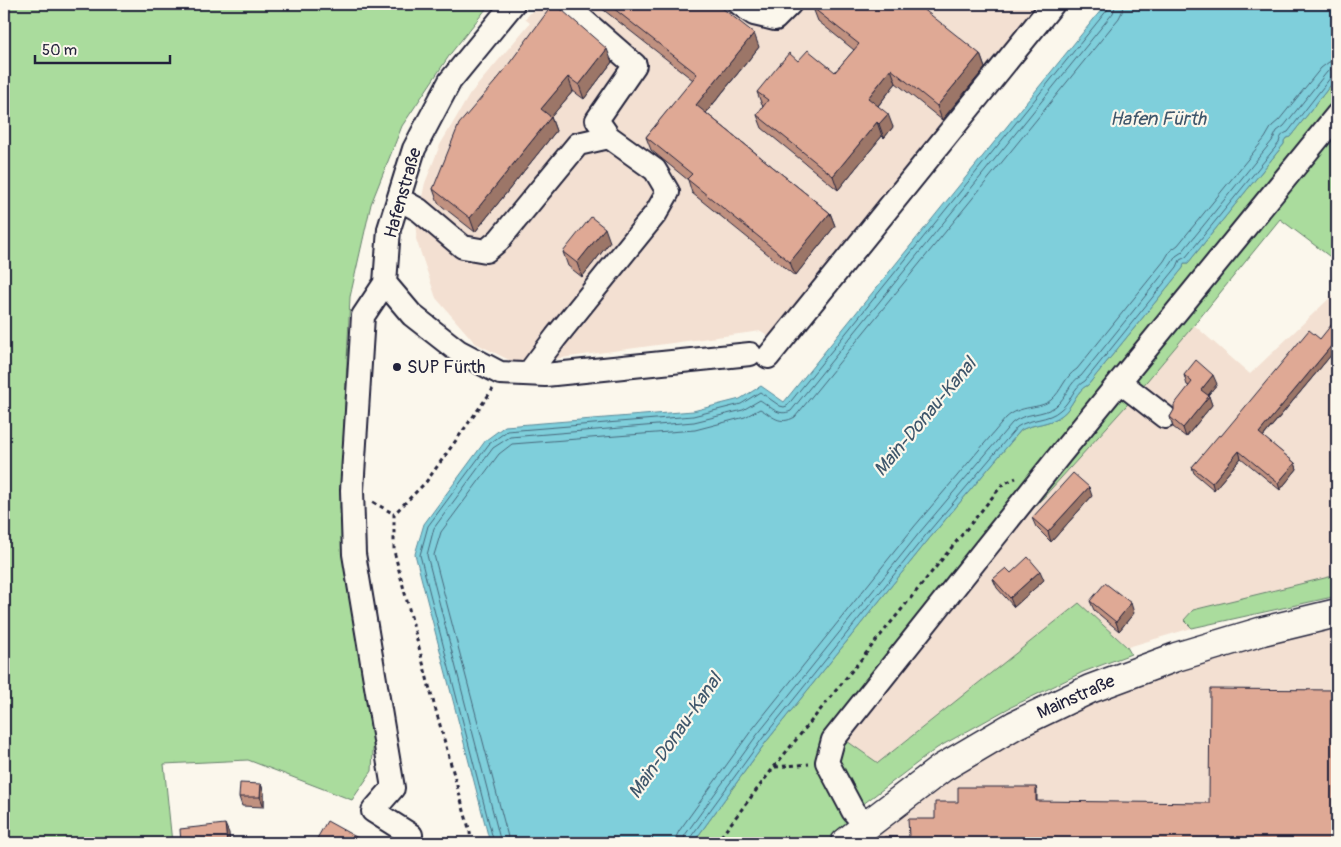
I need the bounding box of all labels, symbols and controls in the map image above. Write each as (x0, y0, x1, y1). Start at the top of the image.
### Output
scale bar (35, 32, 170, 64)
text: 50 m (42, 41, 77, 60)
water label: Hafen Fürth (1110, 107, 1207, 131)
street label: Hafenstraße (379, 145, 427, 241)
water label: Main-Donau-Kanal (869, 351, 983, 481)
place label: SUP Fürth (407, 356, 486, 379)
marker: SUP Fürth (391, 361, 403, 373)
water label: Main-Donau-Kanal (623, 667, 728, 803)
street label: Mainstraße (1033, 670, 1119, 724)

